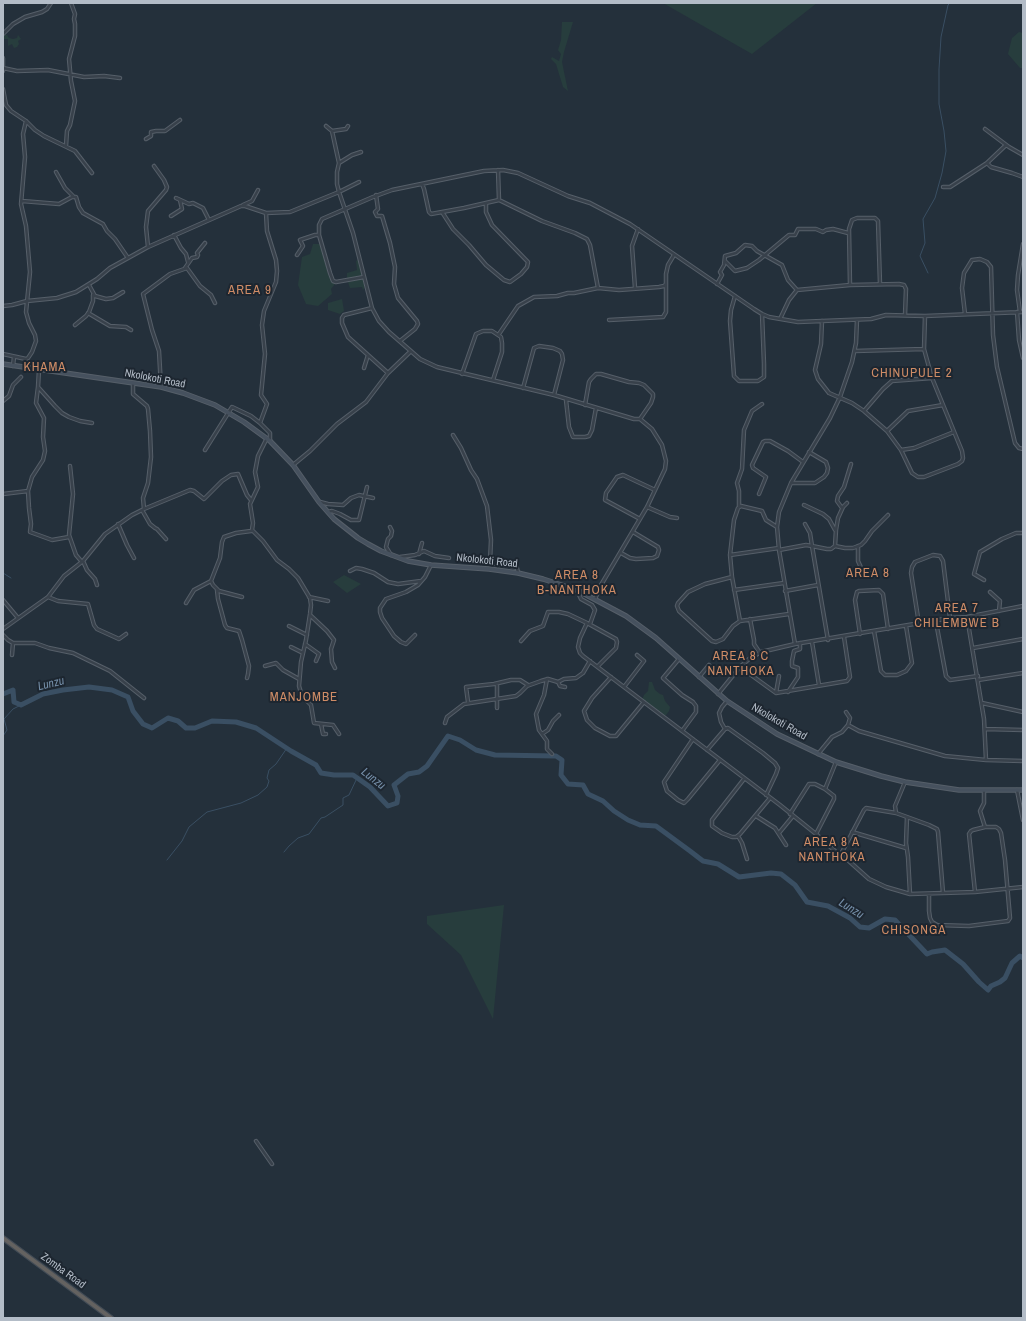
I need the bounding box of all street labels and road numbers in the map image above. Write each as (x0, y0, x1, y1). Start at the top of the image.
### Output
street label: Nkolokoti Road (123, 367, 187, 391)
street label: Nkolokoti Road (456, 551, 518, 571)
street label: Nkolokoti Road (749, 701, 809, 743)
street label: Zomba Road (38, 1250, 88, 1292)

